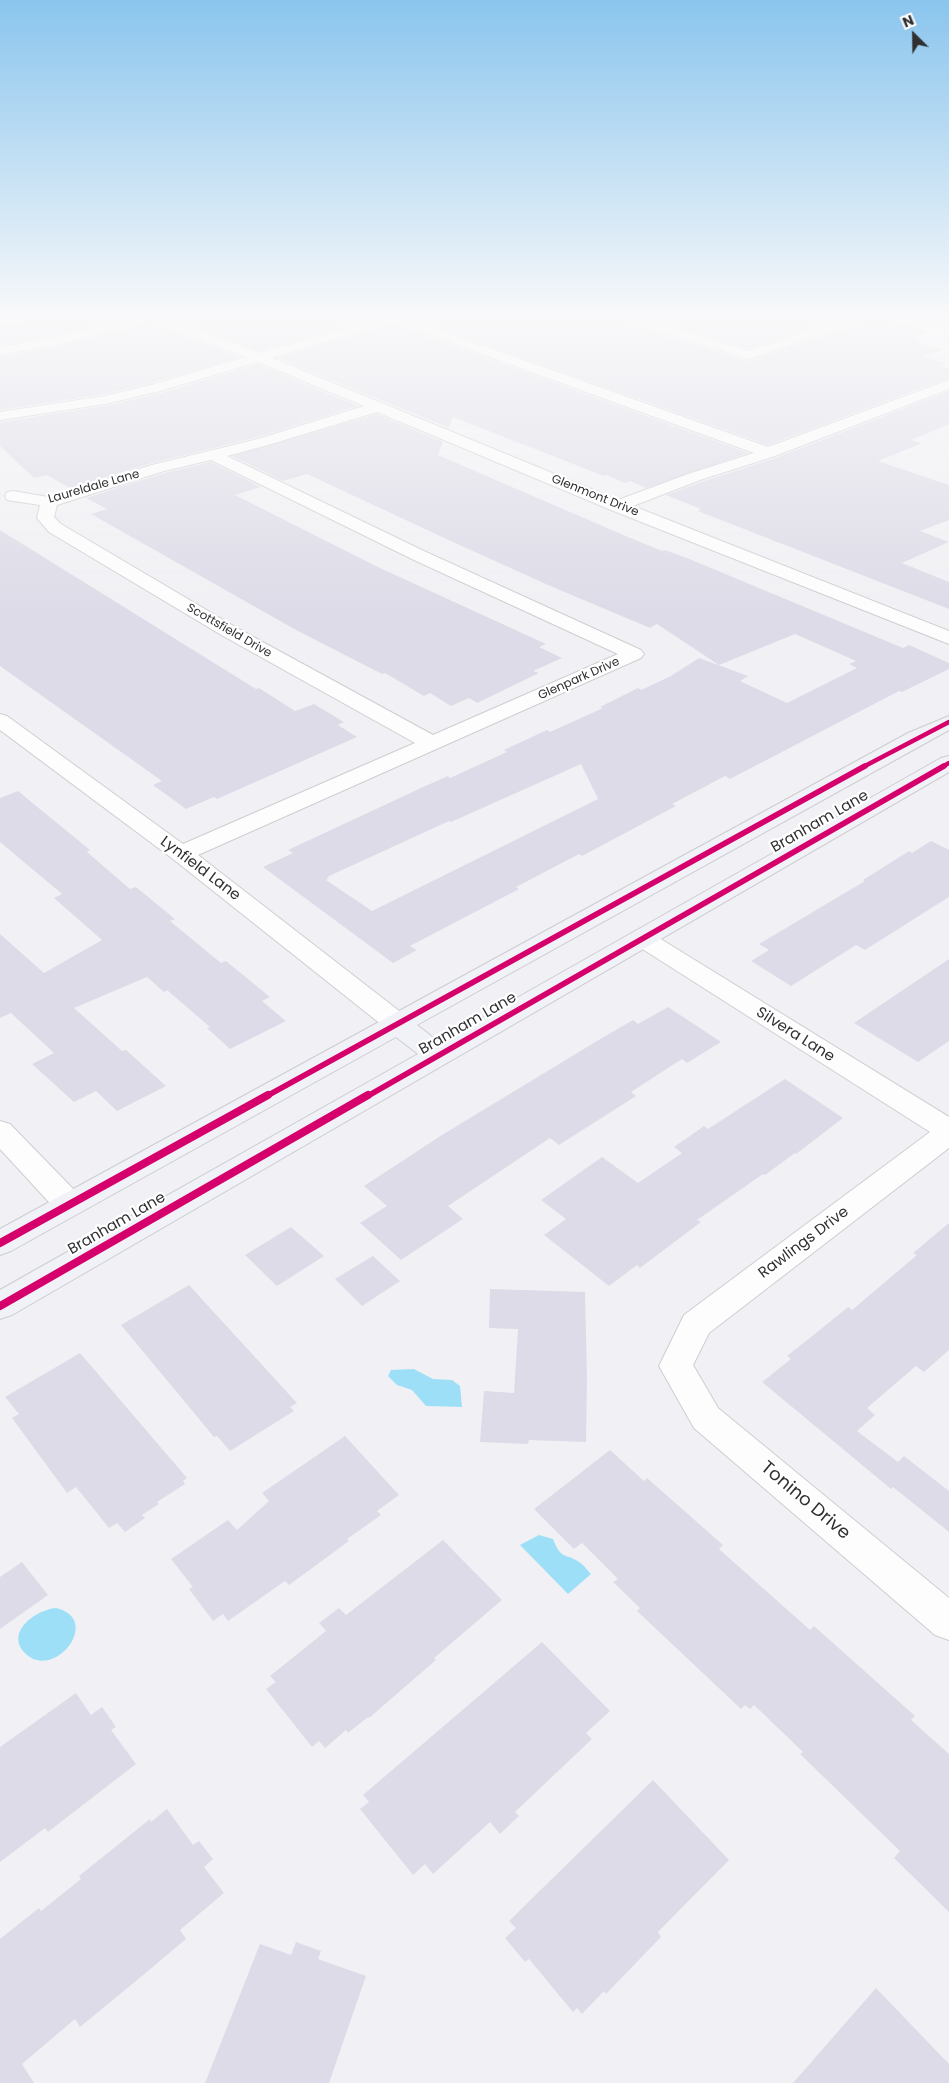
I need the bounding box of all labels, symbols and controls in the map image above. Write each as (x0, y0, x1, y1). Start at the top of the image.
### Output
north arrow (889, 10, 939, 60)
text: N (899, 10, 917, 32)
street label: Laureldale Lane (47, 467, 141, 507)
street label: Glenmont Drive (549, 472, 641, 520)
street label: Scottsfield Drive (184, 601, 274, 661)
street label: Glenpark Drive (536, 655, 622, 703)
street label: Branham Lane (768, 787, 872, 857)
street label: Lynfield Lane (156, 833, 244, 905)
street label: Branham Lane (416, 989, 520, 1059)
street label: Silvera Lane (752, 1004, 838, 1066)
street label: Branham Lane (65, 1189, 169, 1259)
street label: Rawlings Drive (755, 1203, 853, 1283)
street label: Tonino Drive (756, 1457, 854, 1545)

